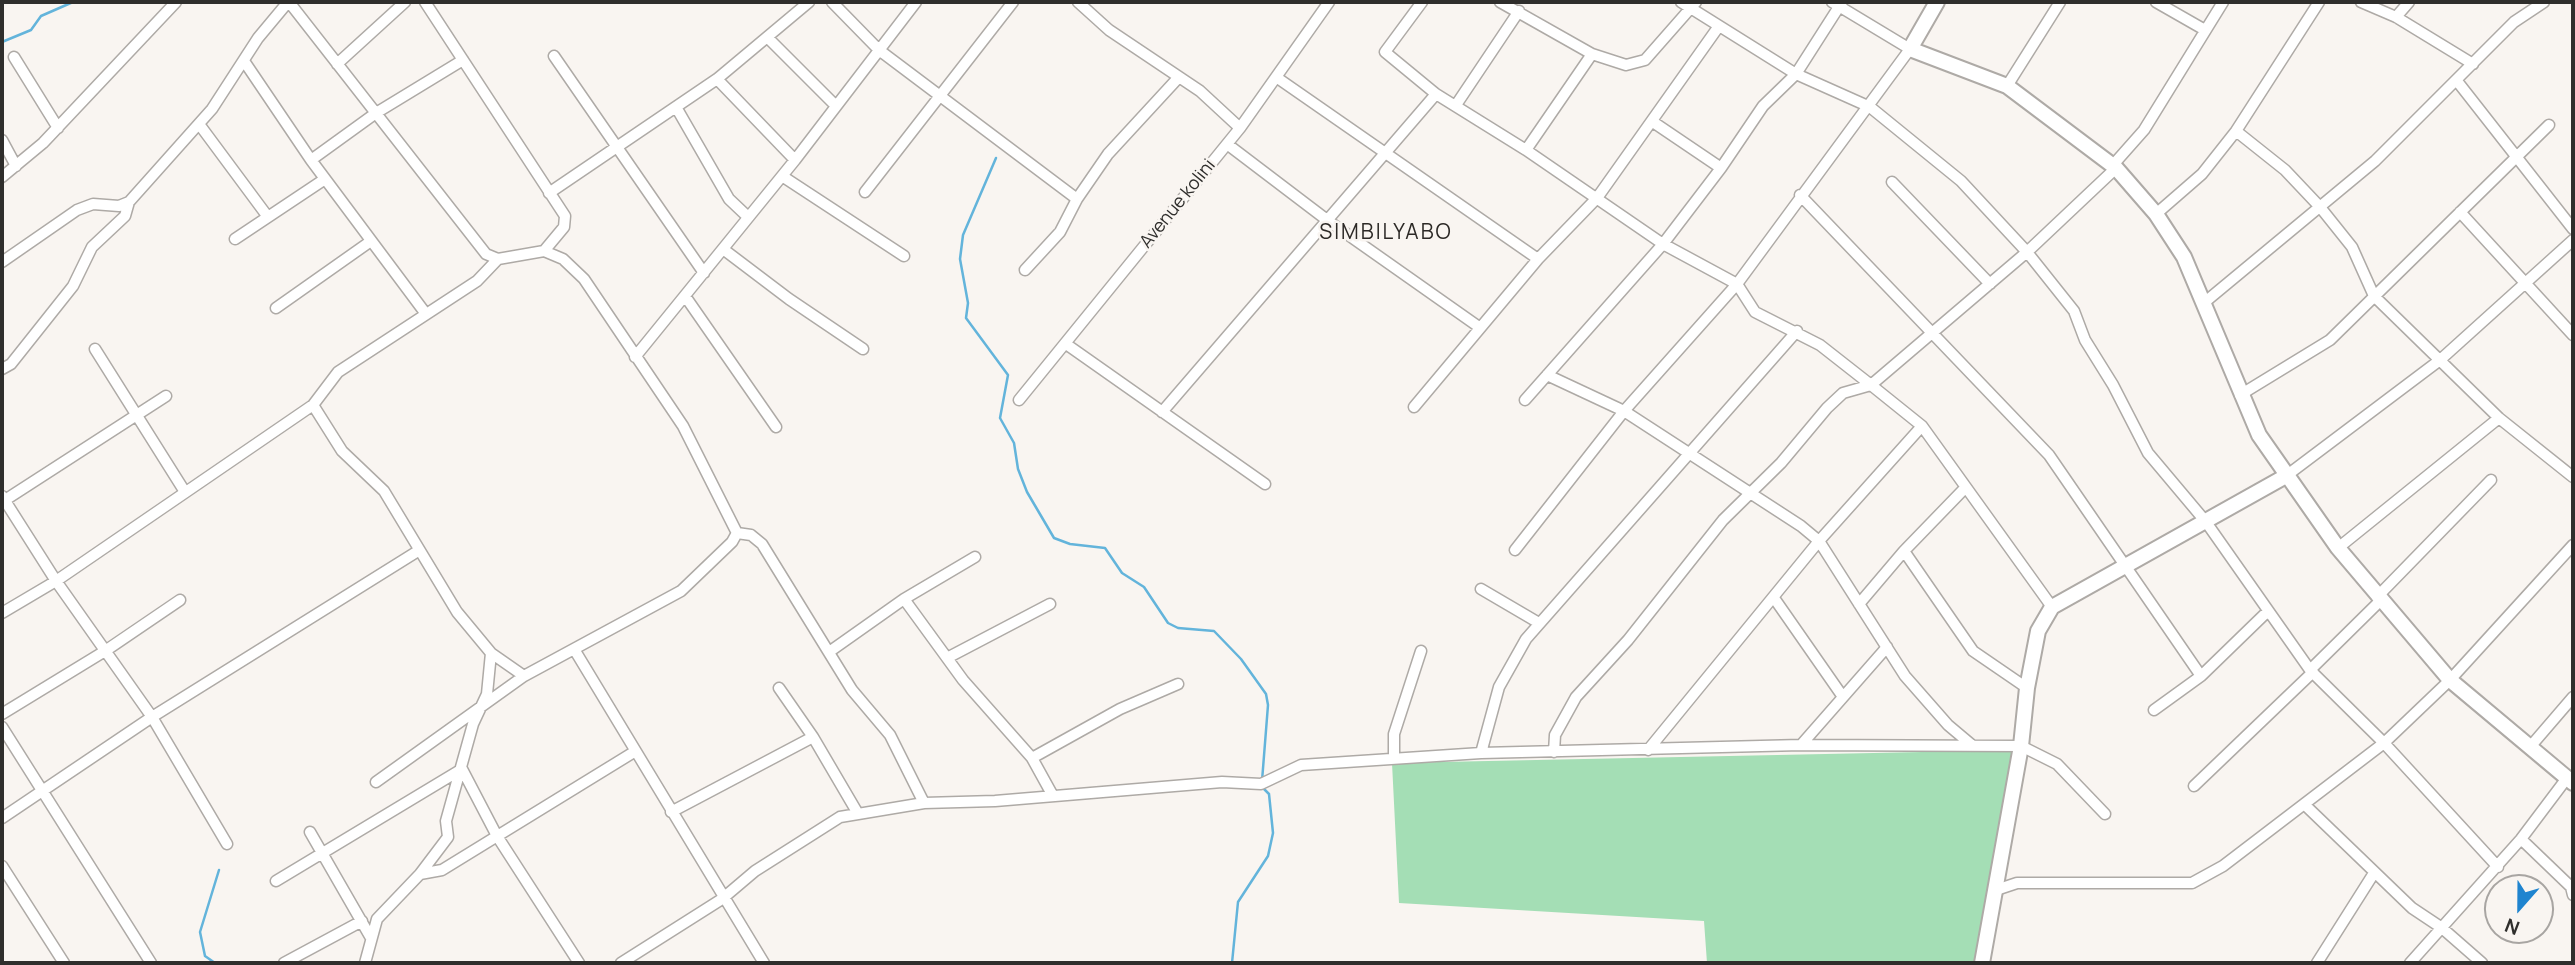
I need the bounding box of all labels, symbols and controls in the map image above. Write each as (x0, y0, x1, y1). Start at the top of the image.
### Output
street label: Avenue kolini (1136, 155, 1220, 253)
district label: SIMBILYABO (1321, 220, 1451, 246)
north arrow (2484, 874, 2554, 944)
text: N (2501, 912, 2523, 941)

